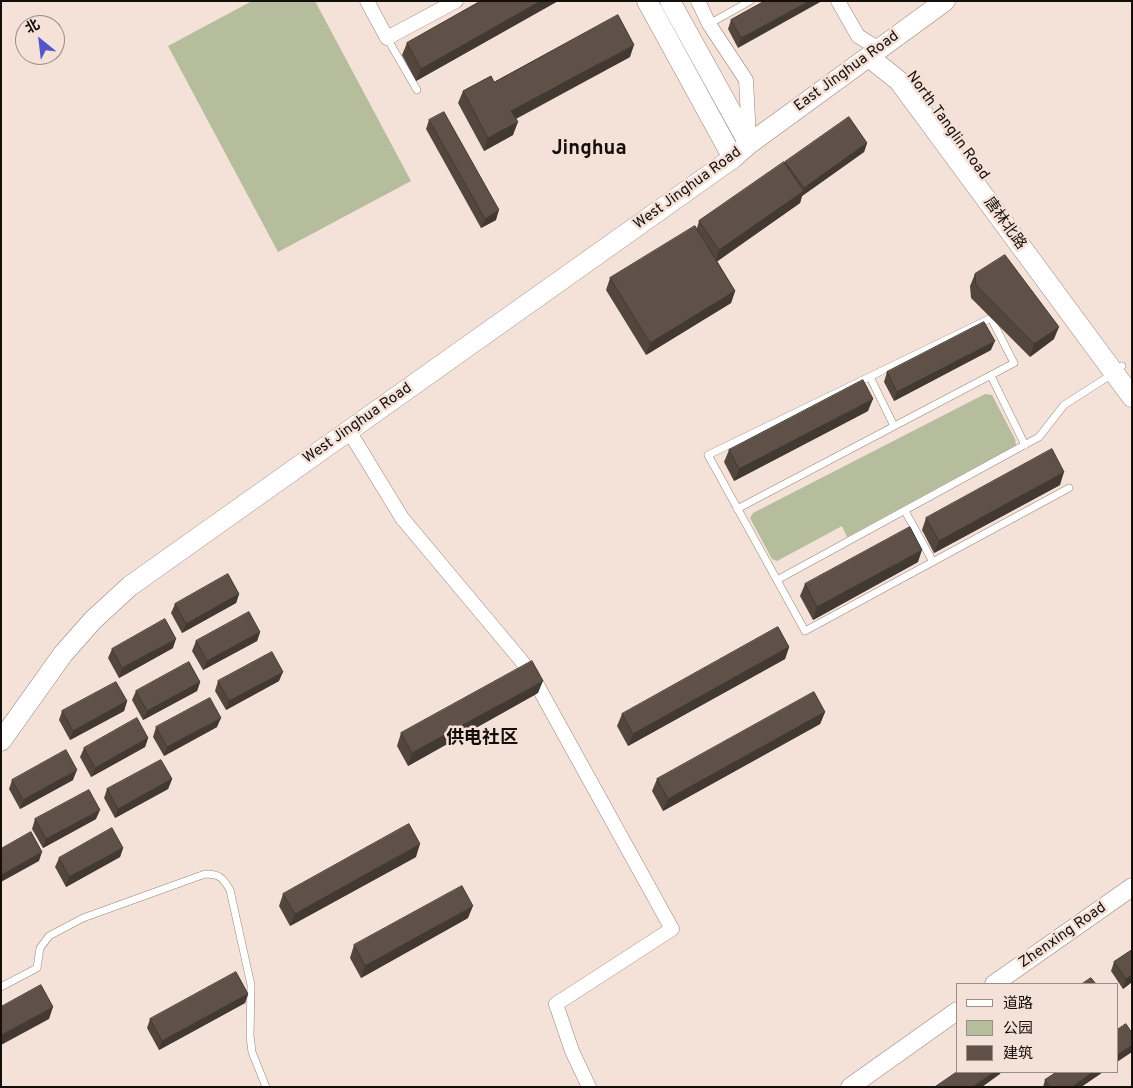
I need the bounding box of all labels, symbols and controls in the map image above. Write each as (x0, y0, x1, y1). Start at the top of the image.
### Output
north arrow (15, 15, 65, 65)
text: 北 (23, 16, 43, 38)
street label: East Jinghua Road (791, 28, 903, 116)
street label: North Tanglin Road (902, 68, 992, 184)
district label: Jinghua (551, 138, 627, 162)
street label: West Jinghua Road (631, 144, 745, 234)
street label: 唐林北路 (979, 194, 1029, 254)
street label: West Jinghua Road (300, 380, 416, 468)
district label: 供电社区 (446, 728, 518, 750)
street label: Zhenxing Road (1016, 899, 1110, 973)
legend (956, 983, 1118, 1073)
text: 道路 (1003, 995, 1033, 1014)
text: 公园 (1003, 1020, 1033, 1039)
text: 建筑 (1003, 1045, 1033, 1064)

